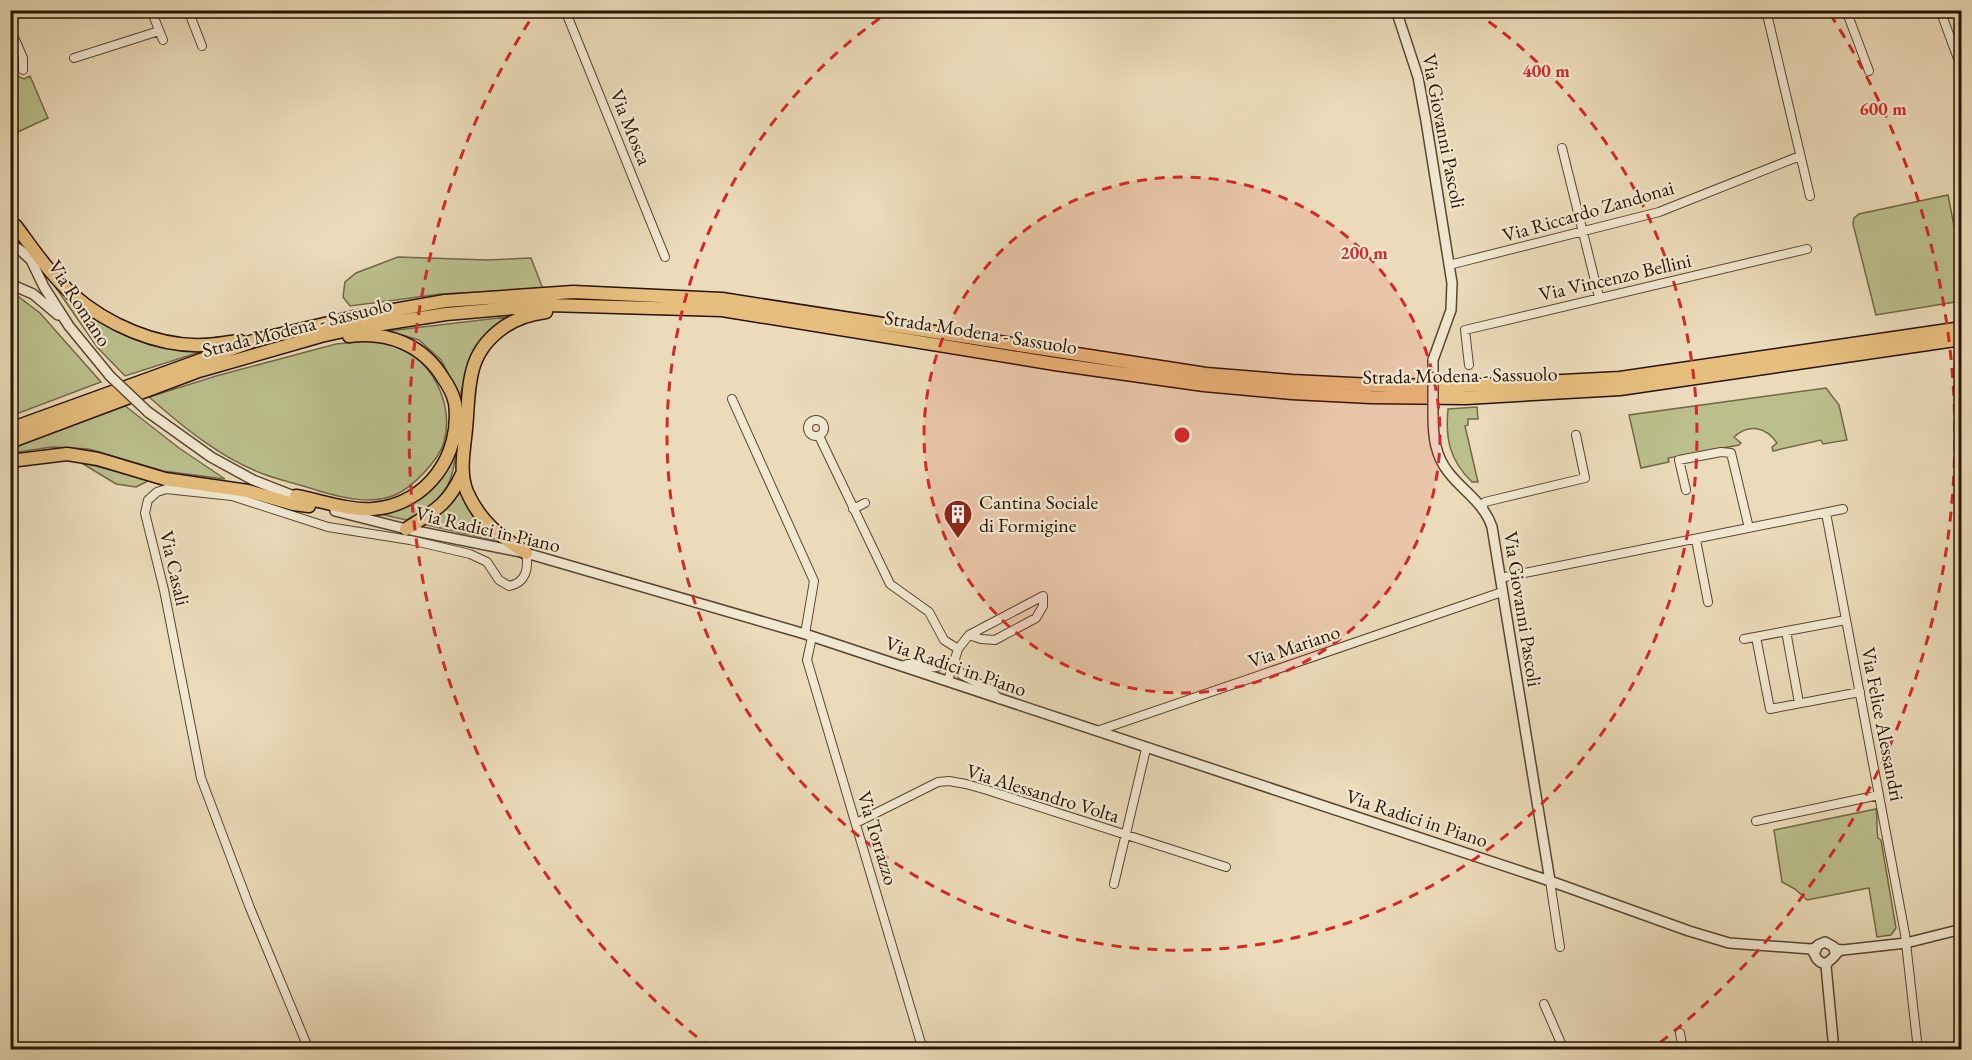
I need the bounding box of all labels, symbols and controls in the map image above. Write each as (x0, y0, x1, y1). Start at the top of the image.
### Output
street label: Via Giovanni Pascoli (1416, 51, 1472, 211)
text: 400 m (1522, 59, 1570, 82)
street label: Via Mosca (604, 85, 658, 169)
text: 600 m (1859, 97, 1907, 120)
street label: Via Riccardo Zandonai (1499, 174, 1677, 248)
text: 200 m (1340, 241, 1388, 264)
street label: Via Vincenzo Bellini (1536, 247, 1694, 307)
street label: Via Romano (42, 255, 118, 351)
street label: Strada Modena - Sassuolo (199, 291, 395, 363)
street label: Strada Modena - Sassuolo (883, 304, 1079, 360)
street label: Strada Modena - Sassuolo (1362, 360, 1558, 390)
centre of rings (1172, 425, 1192, 445)
place label: Cantina Sociale di Formigine (979, 489, 1098, 538)
building icon: Cantina Sociale di Formigine (942, 498, 974, 540)
street label: Via Radici in Piano (413, 500, 563, 558)
street label: Via Casali (154, 528, 196, 608)
street label: Via Giovanni Pascoli (1498, 529, 1548, 689)
street label: Via Mariano (1245, 618, 1343, 674)
street label: Via Radici in Piano (882, 630, 1030, 702)
street label: Via Felice Alessandri (1855, 645, 1911, 803)
street label: Via Alessandro Volta (963, 757, 1123, 829)
street label: Via Radici in Piano (1343, 783, 1492, 853)
street label: Via Torrazzo (851, 788, 905, 888)

